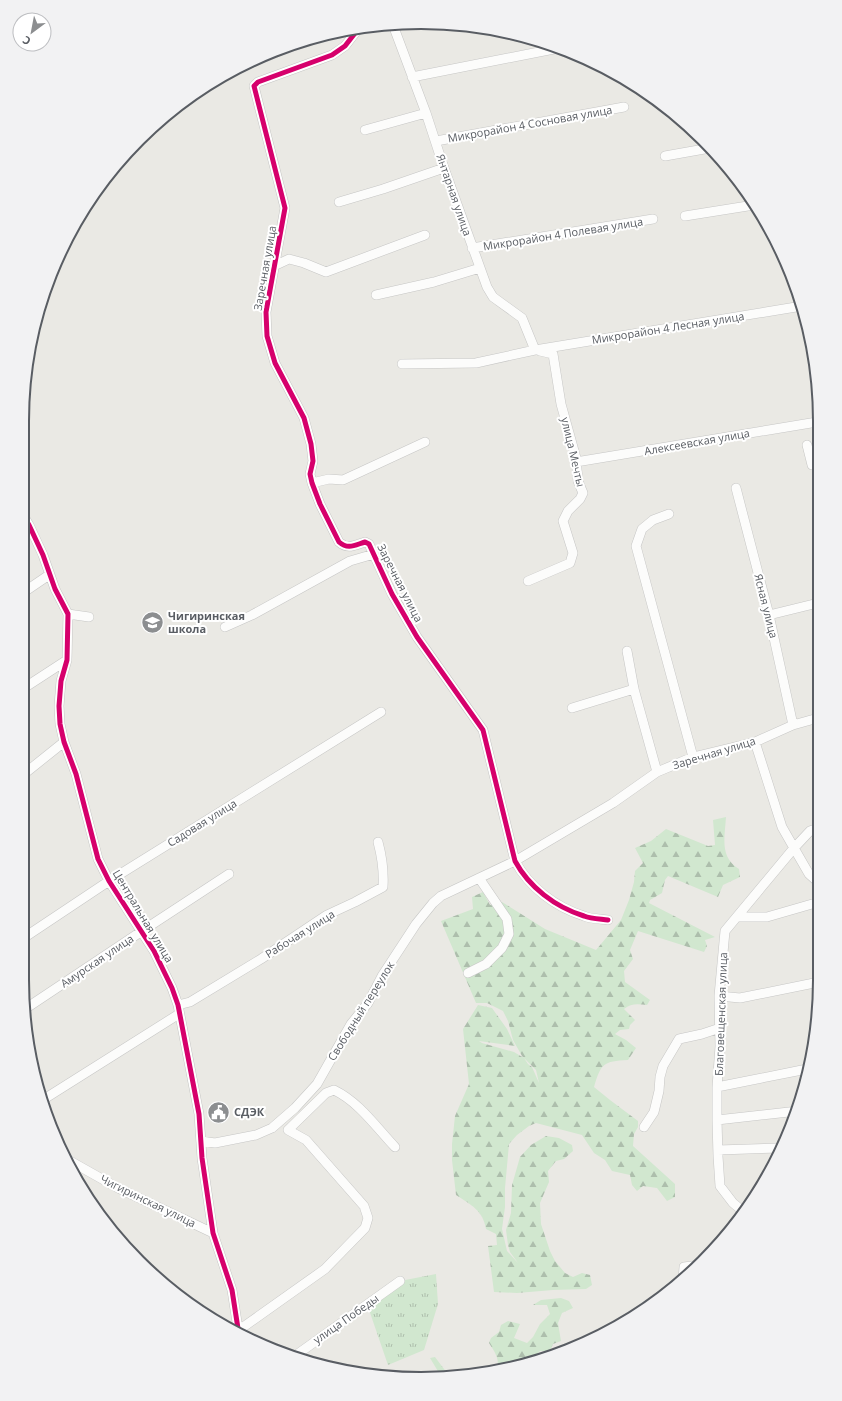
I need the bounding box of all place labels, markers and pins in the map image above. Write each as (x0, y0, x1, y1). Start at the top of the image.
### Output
place label: Чигиринская школа (168, 608, 245, 636)
school or university icon: Чигиринская школа (140, 609, 166, 635)
public building icon: СДЭК (205, 1099, 231, 1125)
place label: СДЭК (234, 1104, 265, 1119)

